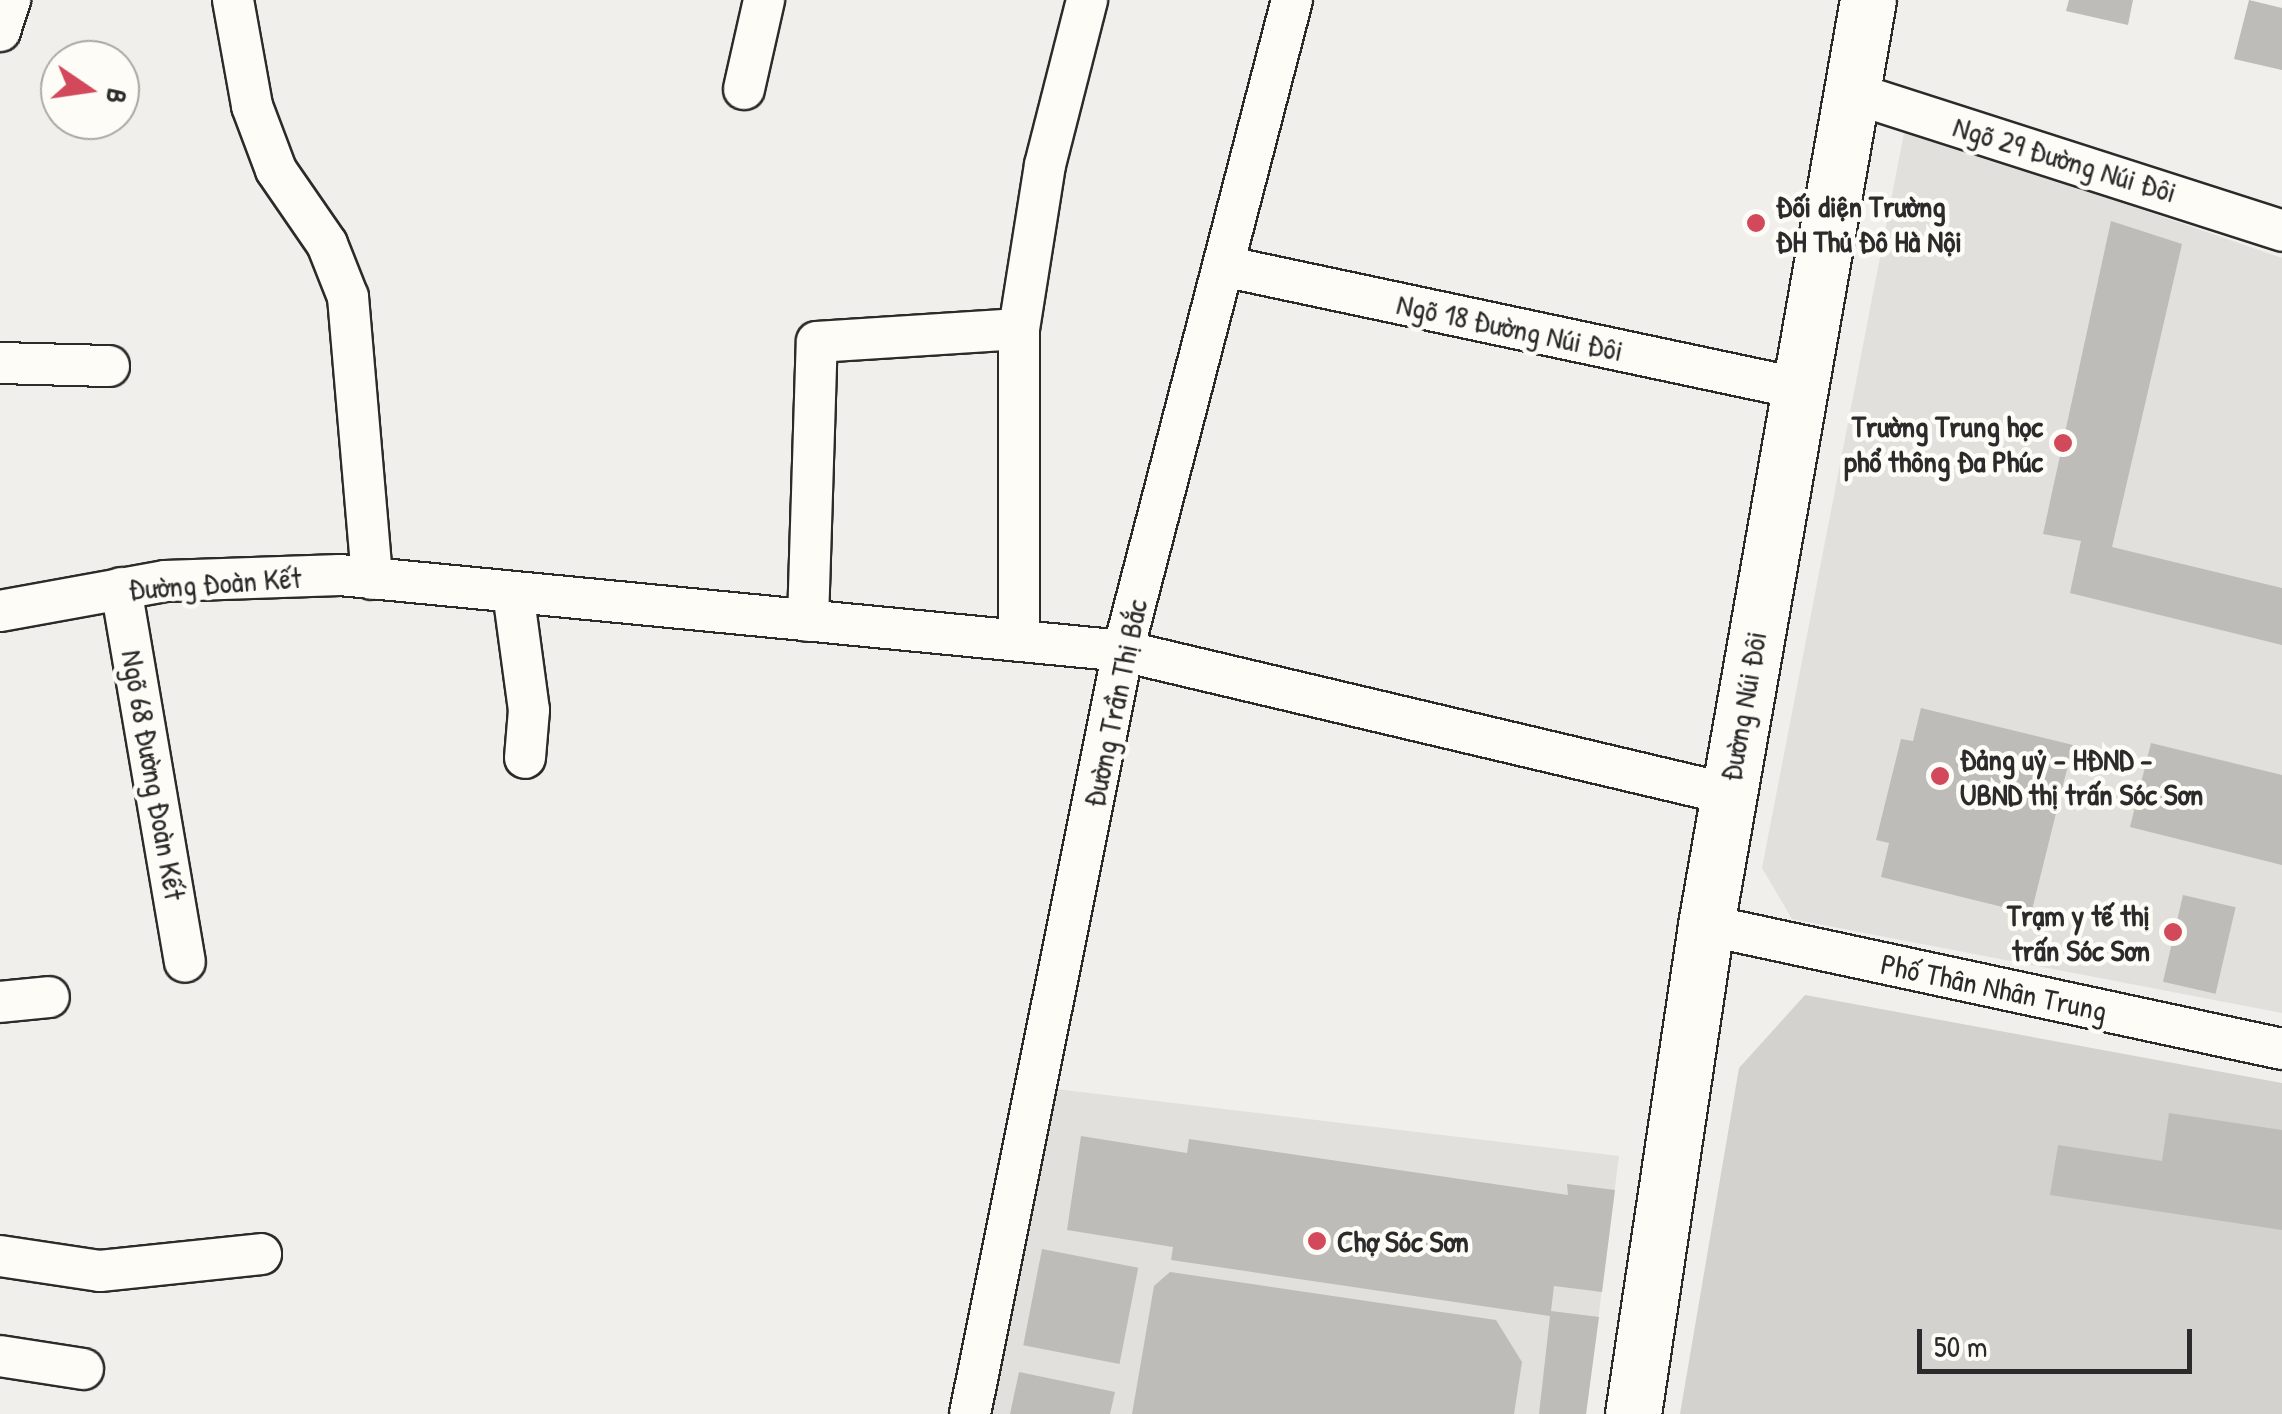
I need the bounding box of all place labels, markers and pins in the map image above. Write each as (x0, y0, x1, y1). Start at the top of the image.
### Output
place label: Đối diện Trường ĐH Thủ Đô Hà Nội (1776, 188, 1962, 258)
marker: Đối diện Trường ĐH Thủ Đô Hà Nội (1745, 212, 1767, 234)
place label: Trường Trung học phổ thông Đa Phúc (1844, 408, 2043, 478)
marker: Trường Trung học phổ thông Đa Phúc (2052, 432, 2074, 454)
place label: Đảng uỷ - HĐND - UBND thị trấn Sóc Sơn (1960, 741, 2203, 812)
marker: Đảng uỷ - HĐND - UBND thị trấn Sóc Sơn (1929, 765, 1951, 787)
place label: Trạm y tế thị trấn Sóc Sơn (2007, 897, 2150, 968)
marker: Trạm y tế thị trấn Sóc Sơn (2160, 919, 2186, 945)
place label: Chợ Sóc Sơn (1337, 1223, 1469, 1259)
marker: Chợ Sóc Sơn (1306, 1230, 1328, 1252)

